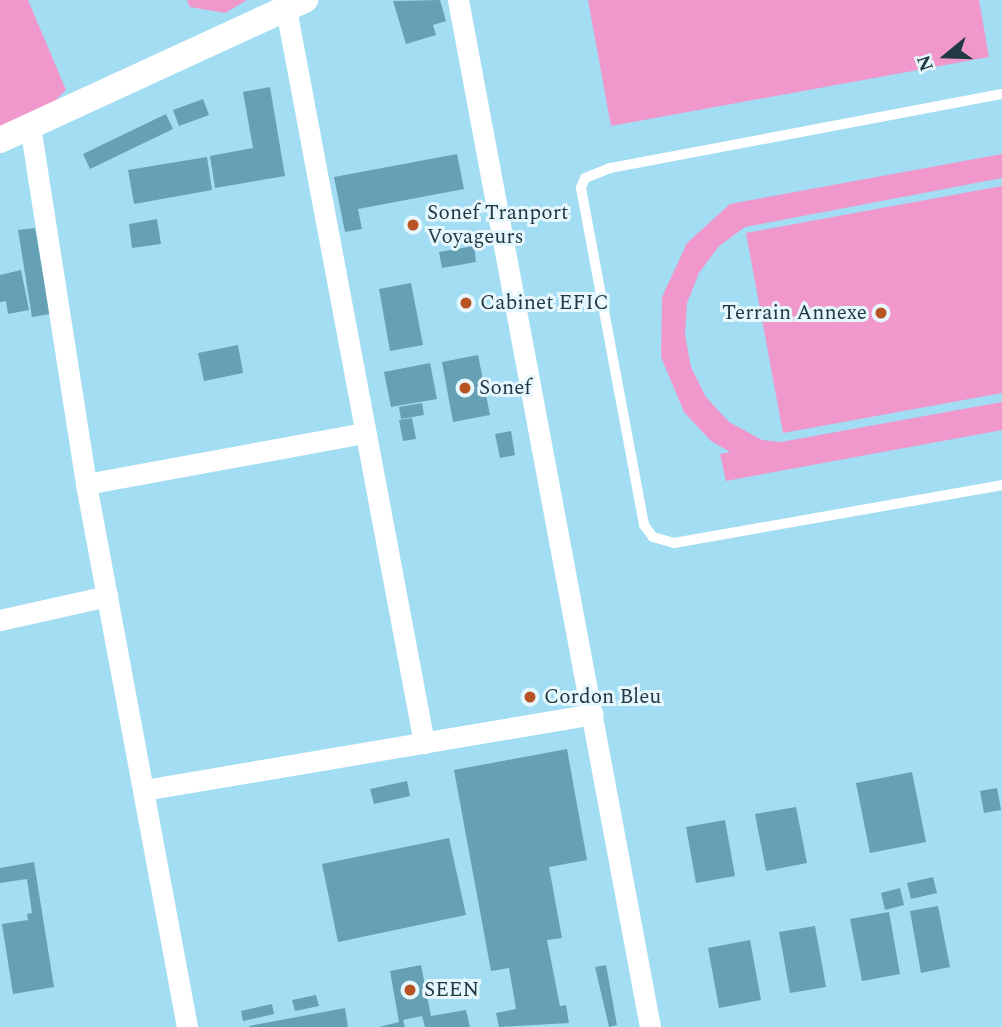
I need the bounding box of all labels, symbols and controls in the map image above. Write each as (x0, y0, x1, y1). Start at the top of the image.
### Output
north arrow (911, 21, 981, 91)
text: N (909, 51, 942, 75)
place label: Sonef Tranport Voyageurs (427, 200, 568, 250)
marker: Sonef Tranport Voyageurs (405, 217, 421, 233)
place label: Cabinet EFIC (480, 290, 609, 316)
marker: Cabinet EFIC (458, 295, 474, 311)
place label: Terrain Annexe (722, 300, 867, 326)
marker: Terrain Annexe (873, 305, 889, 321)
place label: Sonef (479, 375, 531, 401)
marker: Sonef (457, 380, 473, 396)
place label: Cordon Bleu (544, 684, 661, 710)
marker: Cordon Bleu (522, 689, 538, 705)
place label: SEEN (424, 977, 479, 1003)
marker: SEEN (402, 982, 418, 998)

